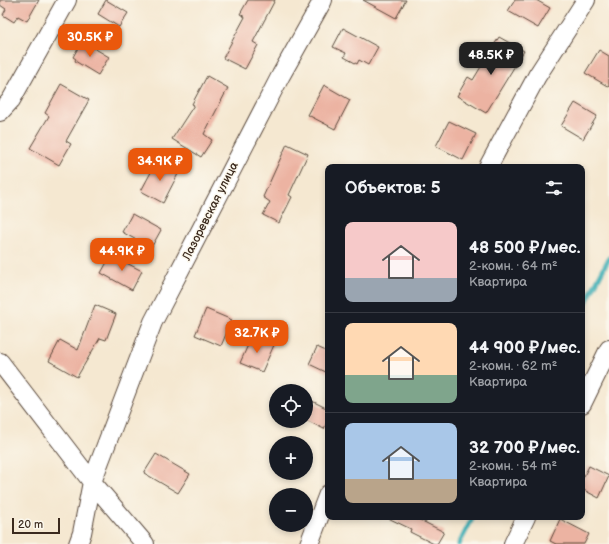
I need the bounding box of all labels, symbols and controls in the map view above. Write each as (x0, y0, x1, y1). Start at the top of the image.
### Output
pin: 30.5K ₽ (53, 24, 127, 58)
text: 30.5K ₽ (67, 29, 113, 45)
pin: 48.5K ₽ (454, 42, 528, 76)
text: 48.5K ₽ (468, 47, 514, 63)
pin: 34.9K ₽ (123, 148, 197, 182)
text: 34.9K ₽ (137, 153, 183, 169)
street label: Лазоревская улица (179, 159, 242, 264)
icon: filters (543, 177, 565, 199)
text: Объектов: 5 (345, 178, 441, 198)
pin: 44.9K ₽ (85, 238, 159, 272)
icon: home (377, 238, 425, 286)
text: 48 500 ₽/мес. (469, 238, 581, 258)
text: 44.9K ₽ (99, 243, 145, 259)
text: 2-комн. · 64 m² (469, 258, 558, 274)
text: Квартира (469, 274, 527, 290)
pin: 32.7K ₽ (220, 320, 294, 354)
text: 32.7K ₽ (234, 325, 280, 341)
text: 44 900 ₽/мес. (469, 338, 581, 358)
icon: home (377, 339, 425, 387)
text: 2-комн. · 62 m² (469, 358, 557, 374)
text: Квартира (469, 374, 527, 390)
map controls (269, 384, 313, 532)
button: locate (269, 384, 313, 428)
button: + (269, 436, 313, 480)
text: 32 700 ₽/мес. (469, 438, 580, 458)
icon: home (377, 439, 425, 487)
text: 2-комн. · 54 m² (469, 458, 557, 474)
text: Квартира (469, 474, 527, 490)
button: − (269, 488, 313, 532)
scale bar (12, 516, 60, 535)
text: 20 m (18, 518, 43, 531)

